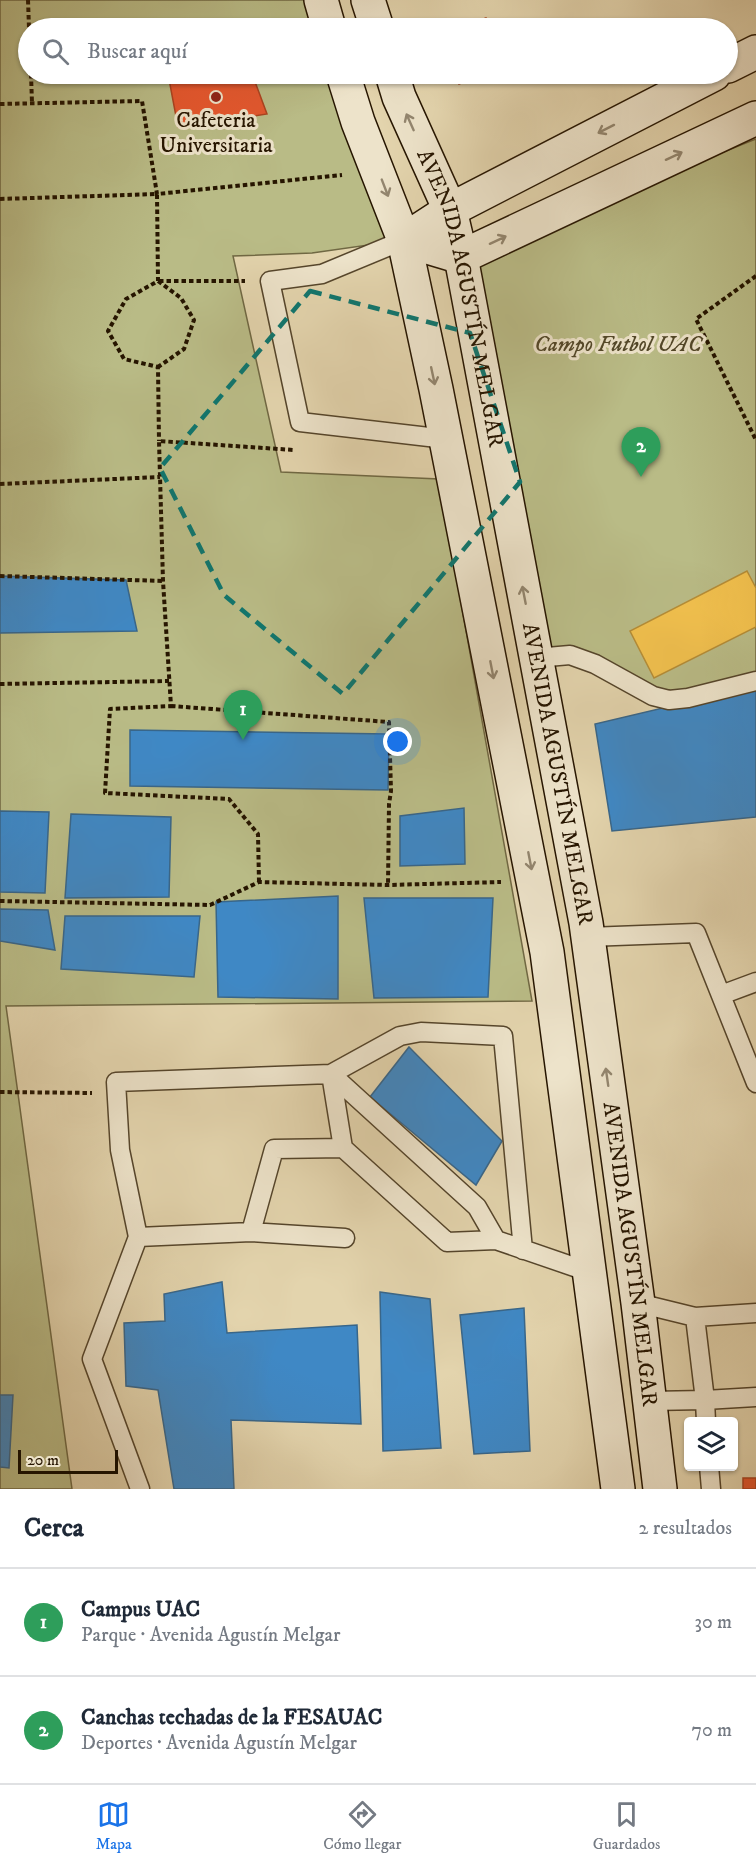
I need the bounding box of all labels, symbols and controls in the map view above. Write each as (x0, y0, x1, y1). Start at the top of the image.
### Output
search box (18, 18, 738, 84)
icon: search (39, 35, 72, 68)
text: Buscar aquí (87, 38, 187, 65)
marker: Cafeteria Universitaria (209, 90, 223, 104)
place label: Cafeteria Universitaria (159, 107, 273, 159)
one-way arrow (404, 113, 416, 131)
one-way arrow (597, 124, 615, 135)
street label: AVENIDA AGUSTÍN MELGAR (411, 145, 510, 450)
one-way arrow (665, 150, 683, 162)
one-way arrow (380, 178, 391, 196)
one-way arrow (489, 233, 507, 245)
park label: Campo Futbol UAC (534, 331, 704, 358)
one-way arrow (428, 366, 439, 385)
pin: 2 (622, 428, 660, 477)
one-way arrow (518, 586, 529, 606)
street label: AVENIDA AGUSTÍN MELGAR (516, 620, 600, 927)
one-way arrow (487, 660, 498, 680)
pin: 1 (224, 690, 262, 740)
your location (383, 727, 412, 756)
one-way arrow (525, 851, 536, 871)
one-way arrow (602, 1068, 613, 1087)
street label: AVENIDA AGUSTÍN MELGAR (597, 1100, 664, 1408)
map controls (684, 1417, 738, 1471)
button: layers (684, 1417, 738, 1471)
scale bar (18, 1447, 118, 1474)
text: 20 m (27, 1450, 59, 1470)
text: Cerca (24, 1512, 84, 1545)
text: 2 resultados (639, 1516, 732, 1541)
text: Campus UAC (81, 1596, 200, 1623)
text: 1 (40, 1610, 47, 1635)
text: 30 m (694, 1610, 732, 1635)
text: Parque · Avenida Agustín Melgar (81, 1623, 341, 1648)
text: Canchas techadas de la FESAUAC (81, 1704, 382, 1731)
text: 2 (39, 1718, 48, 1743)
text: 70 m (691, 1718, 732, 1743)
text: Deportes · Avenida Agustín Melgar (81, 1731, 357, 1756)
tab: Mapa (96, 1798, 132, 1854)
tab: Cómo llegar (323, 1798, 402, 1854)
tab: Guardados (593, 1798, 660, 1854)

